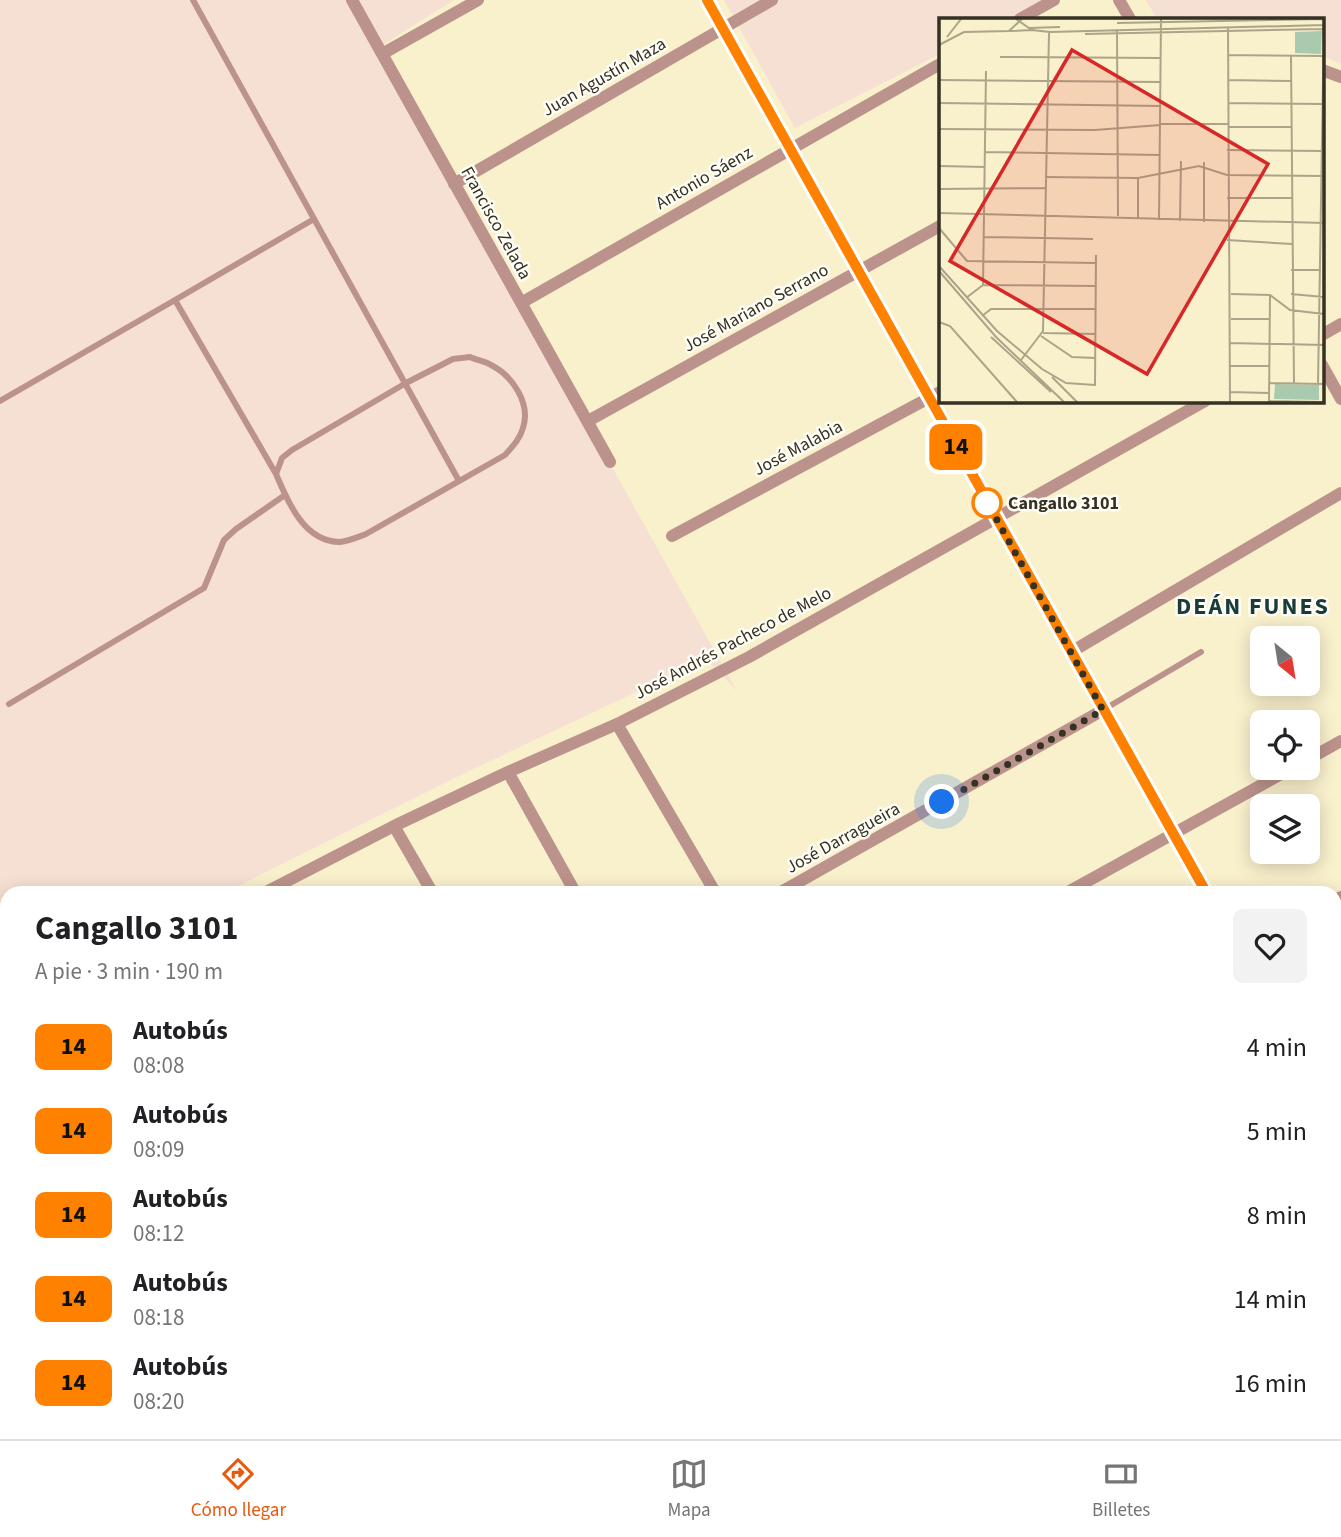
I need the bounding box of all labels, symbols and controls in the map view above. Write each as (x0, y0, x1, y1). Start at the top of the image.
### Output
inset map (939, 18, 1324, 402)
street label: Juan Agustín Maza (537, 31, 671, 123)
street label: Antonio Sáenz (651, 140, 757, 216)
street label: Francisco Zelada (455, 162, 537, 284)
street label: José Mariano Serrano (679, 258, 833, 358)
street label: José Malabia (749, 414, 847, 482)
line badge: 14 (925, 424, 988, 470)
text: 14 (943, 429, 969, 464)
marker: Cangallo 3101 (972, 488, 1002, 518)
place label: Cangallo 3101 (1008, 491, 1119, 516)
street label: José Andrés Pacheco de Melo (630, 580, 836, 706)
district label: DEÁN FUNES (1176, 589, 1330, 624)
north arrow (1250, 626, 1320, 696)
map controls (1250, 626, 1320, 864)
button: locate (1250, 710, 1320, 780)
your location (924, 784, 959, 819)
button: layers (1250, 794, 1320, 864)
street label: José Darragueira (781, 796, 905, 880)
text: Cangallo 3101 (35, 905, 238, 952)
button: heart (1233, 909, 1307, 983)
text: A pie · 3 min · 190 m (35, 955, 223, 988)
text: Autobús (133, 1012, 228, 1049)
text: 14 (61, 1029, 86, 1064)
text: 4 min (1247, 1029, 1307, 1066)
text: 08:08 (133, 1049, 184, 1082)
text: Autobús (133, 1096, 228, 1133)
text: 14 (61, 1113, 86, 1148)
text: 5 min (1247, 1113, 1307, 1150)
text: 08:09 (133, 1133, 184, 1166)
text: Autobús (133, 1180, 228, 1217)
text: 14 (61, 1197, 86, 1232)
text: 8 min (1247, 1197, 1307, 1234)
text: 08:12 (133, 1217, 184, 1250)
text: Autobús (133, 1264, 228, 1301)
text: 14 (61, 1281, 86, 1316)
text: 14 min (1234, 1281, 1307, 1318)
text: 08:18 (133, 1301, 184, 1334)
text: Autobús (133, 1348, 228, 1385)
text: 14 (61, 1365, 86, 1400)
text: 16 min (1234, 1365, 1307, 1402)
text: 08:20 (133, 1385, 184, 1418)
tab: Cómo llegar (191, 1455, 286, 1524)
tab: Mapa (667, 1455, 711, 1524)
tab: Billetes (1092, 1455, 1150, 1524)

